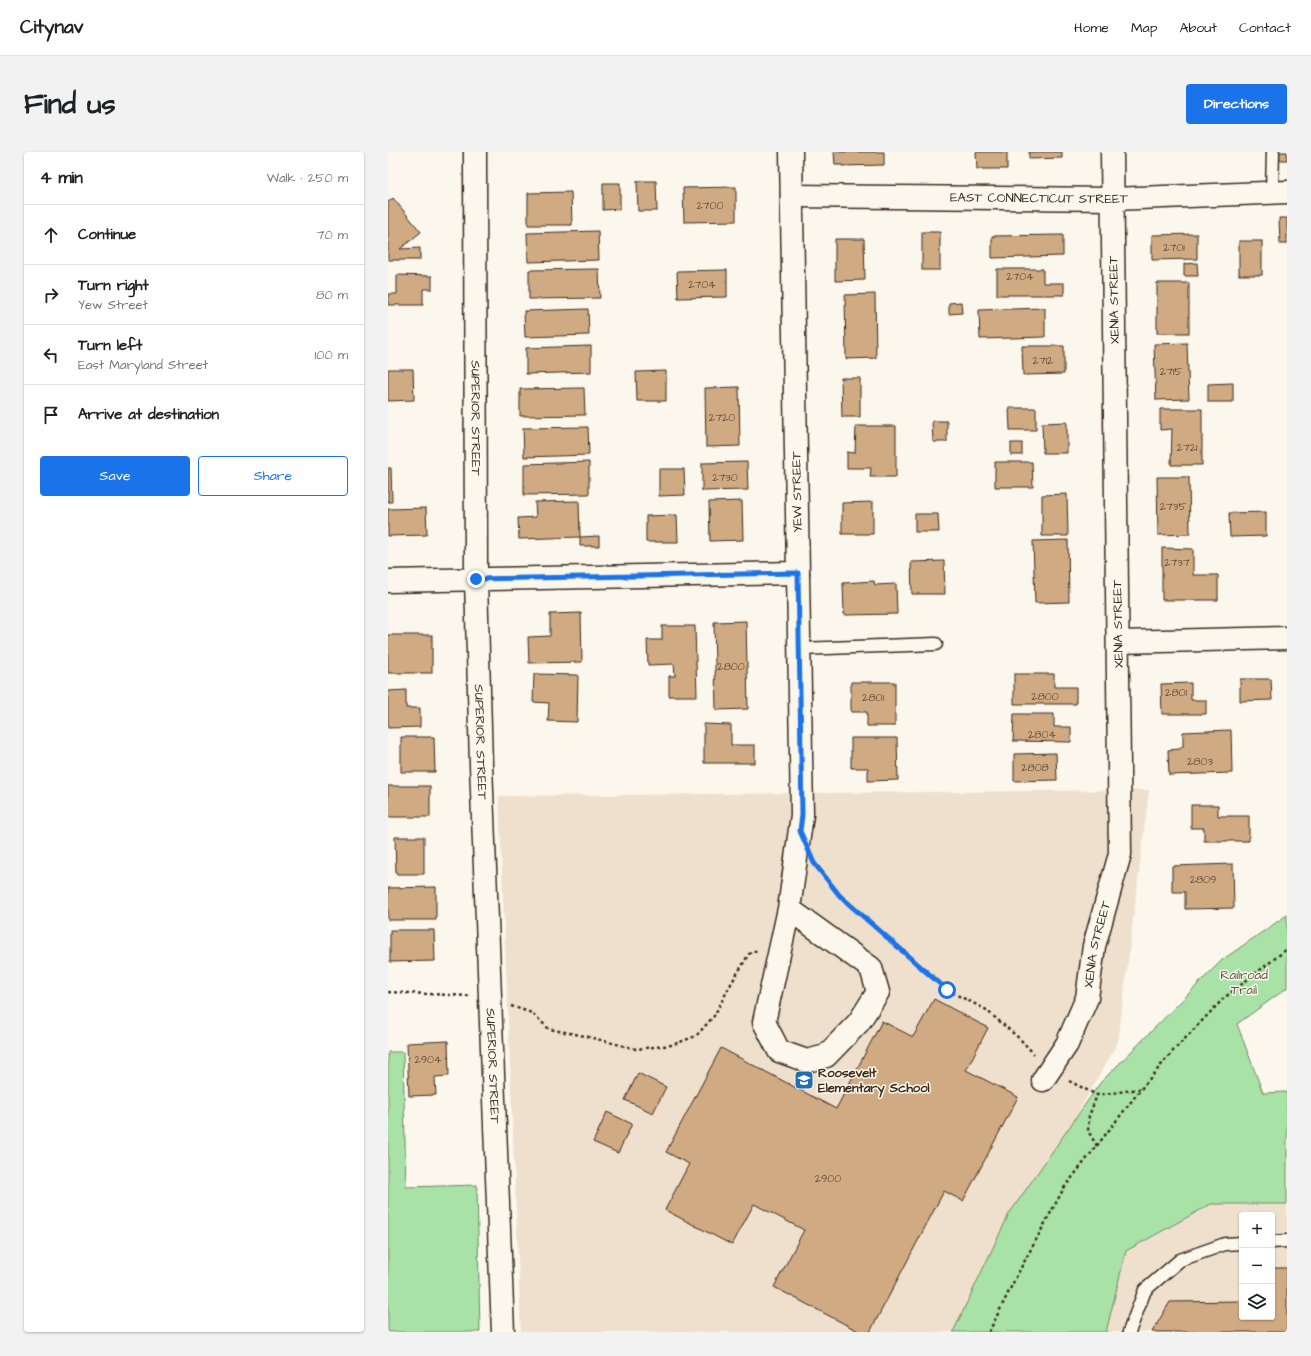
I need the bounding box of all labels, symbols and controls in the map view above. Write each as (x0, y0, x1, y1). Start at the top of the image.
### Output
text: Citynav (20, 14, 83, 41)
text: Home (1074, 18, 1109, 38)
text: Map (1131, 18, 1157, 38)
text: About (1179, 18, 1217, 38)
text: Contact (1239, 18, 1291, 38)
button: Directions (1186, 84, 1287, 124)
text: Find us (24, 85, 115, 124)
text: 4 min (40, 166, 83, 190)
text: Walk · 250 m (267, 169, 348, 187)
street label: EAST CONNECTICUT STREET (950, 188, 1129, 208)
house number: 2700 (697, 198, 724, 213)
icon: ahead (40, 224, 62, 246)
text: Continue (78, 224, 136, 245)
text: 70 m (316, 226, 348, 244)
house number: 2701 (1163, 240, 1185, 255)
street label: XENIA STREET (1104, 255, 1124, 344)
house number: 2704 (1006, 269, 1034, 284)
text: Turn right (78, 275, 149, 296)
house number: 2704 (688, 277, 716, 292)
icon: right (40, 284, 62, 306)
text: 80 m (316, 286, 348, 304)
text: Yew Street (78, 296, 148, 314)
text: Turn left (78, 335, 142, 356)
icon: left (40, 344, 62, 366)
text: 100 m (315, 346, 348, 364)
house number: 2712 (1033, 353, 1054, 368)
text: East Maryland Street (78, 356, 208, 374)
street label: SUPERIOR STREET (466, 360, 485, 477)
house number: 2715 (1160, 364, 1182, 379)
icon: arrive (40, 404, 62, 426)
text: Arrive at destination (78, 404, 219, 425)
house number: 2720 (709, 410, 735, 425)
house number: 2721 (1177, 440, 1198, 455)
street label: YEW STREET (787, 450, 807, 533)
button: Save (40, 456, 190, 496)
button: Share (198, 456, 348, 496)
house number: 2730 (712, 470, 738, 485)
house number: 2735 (1160, 499, 1186, 514)
house number: 2737 (1164, 555, 1190, 570)
route end (467, 570, 485, 588)
street label: XENIA STREET (1108, 579, 1128, 668)
house number: 2800 (717, 659, 745, 674)
street label: SUPERIOR STREET (470, 684, 491, 801)
house number: 2801 (1165, 685, 1187, 700)
house number: 2800 (1031, 689, 1059, 704)
house number: 2801 (862, 690, 884, 705)
house number: 2804 (1028, 727, 1056, 742)
house number: 2803 (1187, 754, 1213, 769)
house number: 2808 (1021, 760, 1049, 775)
house number: 2809 (1190, 872, 1216, 887)
street label: XENIA STREET (1079, 898, 1116, 989)
park label: Railroad Trail (1220, 966, 1268, 999)
route start (938, 981, 956, 999)
street label: SUPERIOR STREET (481, 1008, 504, 1125)
house number: 2904 (415, 1052, 442, 1067)
place label: Roosevelt Elementary School (818, 1064, 930, 1098)
school or university icon: Roosevelt Elementary School (793, 1069, 815, 1091)
house number: 2900 (815, 1171, 841, 1186)
map controls (1239, 1212, 1275, 1320)
button: + (1239, 1212, 1275, 1248)
button: − (1239, 1248, 1275, 1284)
button: layers (1239, 1284, 1275, 1320)

